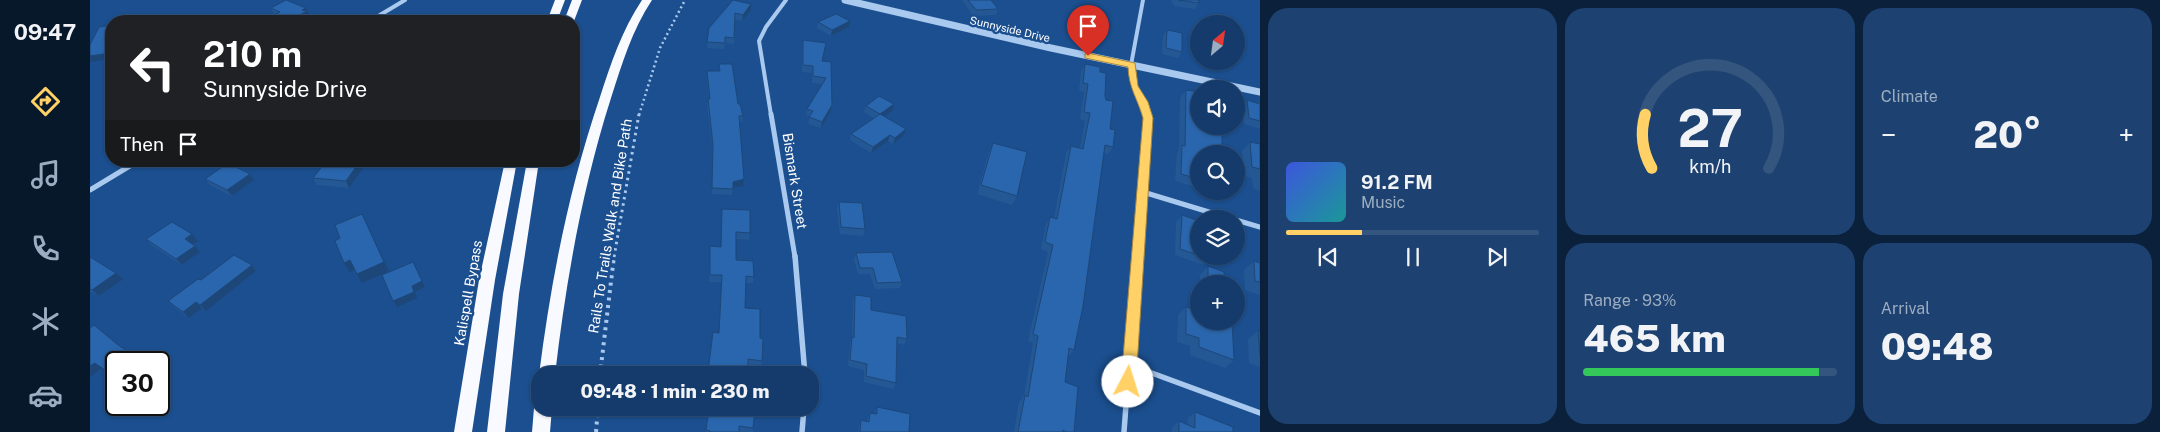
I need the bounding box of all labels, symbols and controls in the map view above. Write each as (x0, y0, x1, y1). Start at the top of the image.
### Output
pin (1067, 5, 1109, 56)
icon: arrive (1074, 12, 1102, 40)
street label: Sunnyside Drive (969, 14, 1051, 44)
north arrow (1190, 15, 1245, 70)
map controls (1190, 15, 1245, 330)
text: 09:47 (14, 19, 76, 45)
text: 210 m (203, 34, 302, 75)
icon: left (120, 35, 185, 100)
text: Sunnyside Drive (203, 76, 367, 102)
button: sound (1190, 80, 1245, 135)
icon: directions (28, 84, 63, 119)
text: Climate (1881, 87, 1938, 106)
text: 27 (1677, 98, 1743, 159)
text: 20° (1973, 112, 2041, 157)
street label: Rails To Trails Walk and Bike Path (585, 118, 635, 334)
text: − (1881, 118, 1896, 151)
text: + (2118, 118, 2134, 151)
icon: arrive (174, 130, 202, 158)
street label: Bismark Street (779, 132, 811, 230)
text: Then (120, 133, 164, 155)
button: search (1190, 145, 1245, 200)
text: km/h (1689, 156, 1731, 177)
icon: music (28, 157, 63, 192)
text: 91.2 FM (1361, 171, 1433, 193)
text: Music (1361, 193, 1405, 212)
button: layers (1190, 210, 1245, 265)
icon: phone (28, 231, 63, 266)
street label: Kalispell Bypass (451, 239, 485, 347)
icon: previous (1314, 243, 1342, 271)
icon: pause (1399, 243, 1427, 271)
icon: next (1483, 243, 1511, 271)
button: + (1190, 275, 1245, 330)
text: Range · 93% (1583, 291, 1677, 310)
text: Arrival (1881, 299, 1930, 318)
icon: climate (28, 304, 63, 339)
text: 465 km (1583, 316, 1726, 361)
text: 09:48 (1881, 324, 1994, 369)
speed limit sign: 30 (105, 351, 170, 416)
position arrow (1101, 355, 1153, 407)
icon: car (28, 378, 63, 413)
text: 09:48 · 1 min · 230 m (581, 380, 770, 402)

